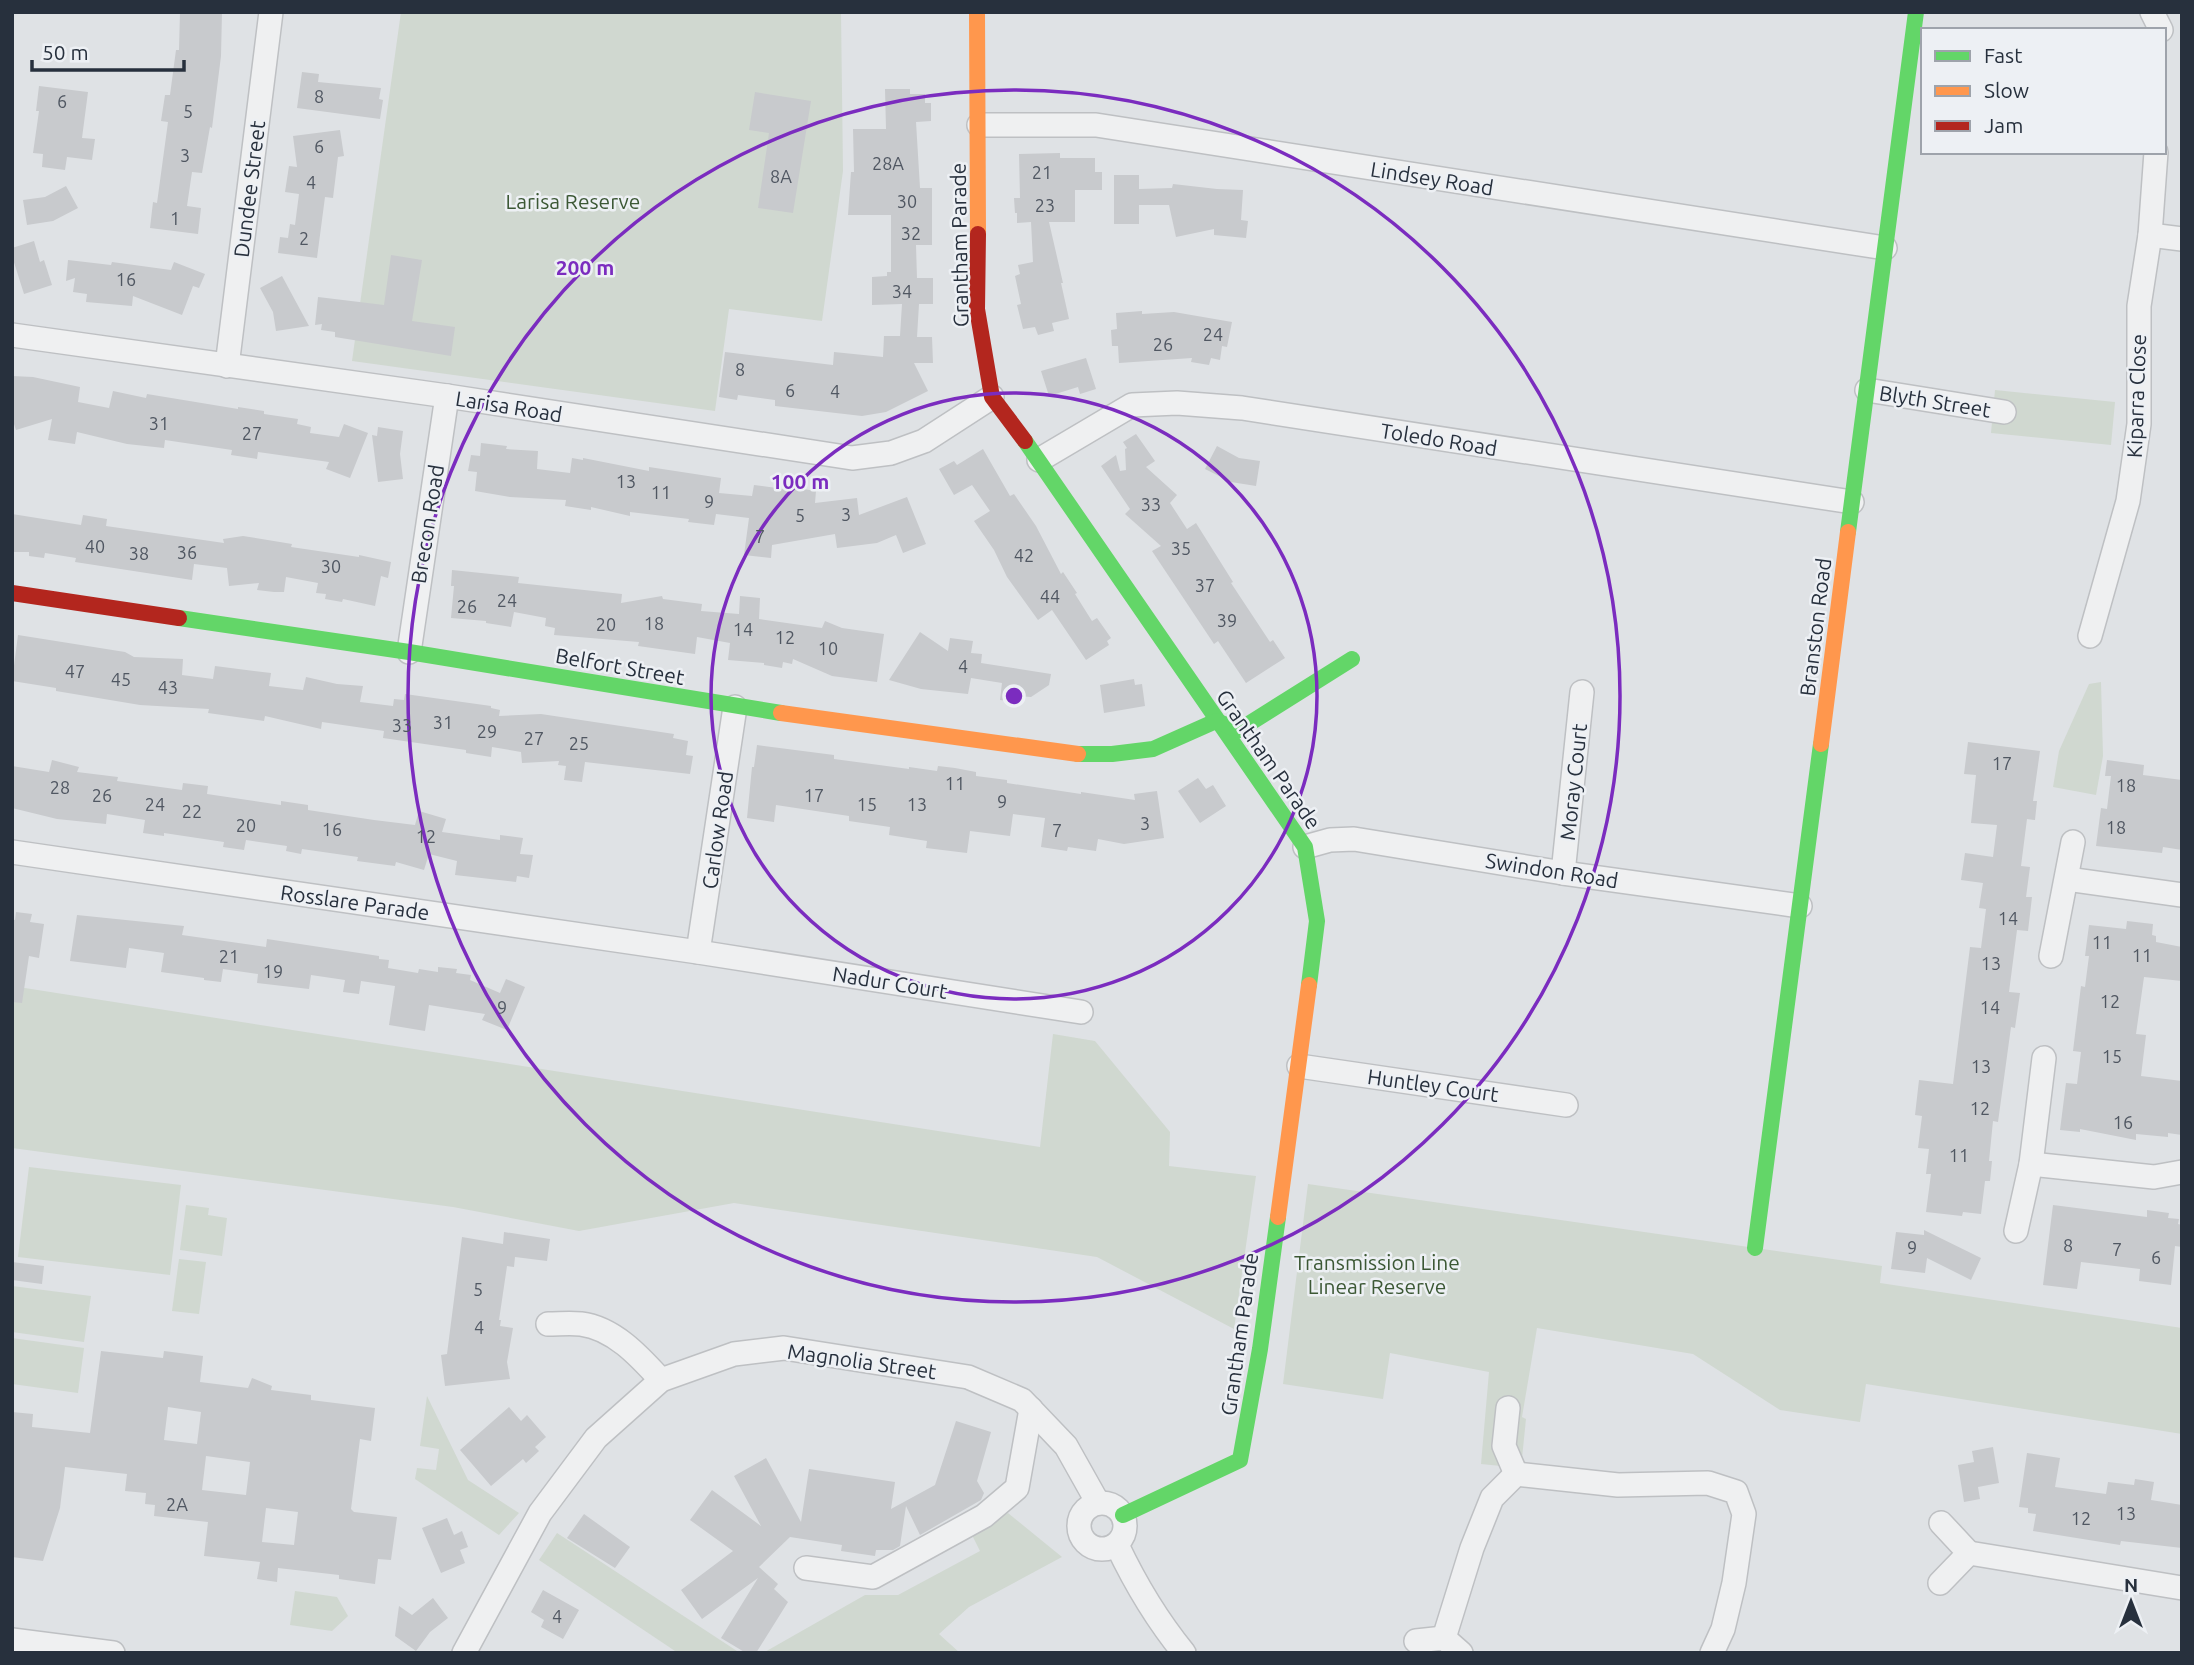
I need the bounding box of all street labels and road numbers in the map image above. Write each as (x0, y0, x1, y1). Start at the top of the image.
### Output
street label: Dundee Street (229, 119, 269, 259)
street label: Lindsey Road (1369, 156, 1495, 200)
street label: Grantham Parade (946, 163, 972, 327)
street label: Kiparra Close (2122, 333, 2150, 459)
street label: Blyth Street (1878, 380, 1992, 422)
street label: Larisa Road (454, 386, 564, 426)
street label: Toledo Road (1379, 418, 1499, 460)
street label: Brecon Road (406, 463, 448, 585)
street label: Branston Road (1795, 557, 1835, 697)
street label: Belfort Street (554, 643, 686, 689)
street label: Grantham Parade (1212, 685, 1326, 833)
street label: Moray Court (1555, 722, 1591, 842)
street label: Carlow Road (697, 769, 737, 891)
street label: Swindon Road (1484, 848, 1620, 892)
street label: Rosslare Parade (279, 880, 431, 924)
street label: Nadur Court (831, 961, 949, 1003)
street label: Huntley Court (1366, 1064, 1500, 1106)
street label: Grantham Parade (1216, 1251, 1262, 1417)
street label: Magnolia Street (786, 1339, 938, 1383)

